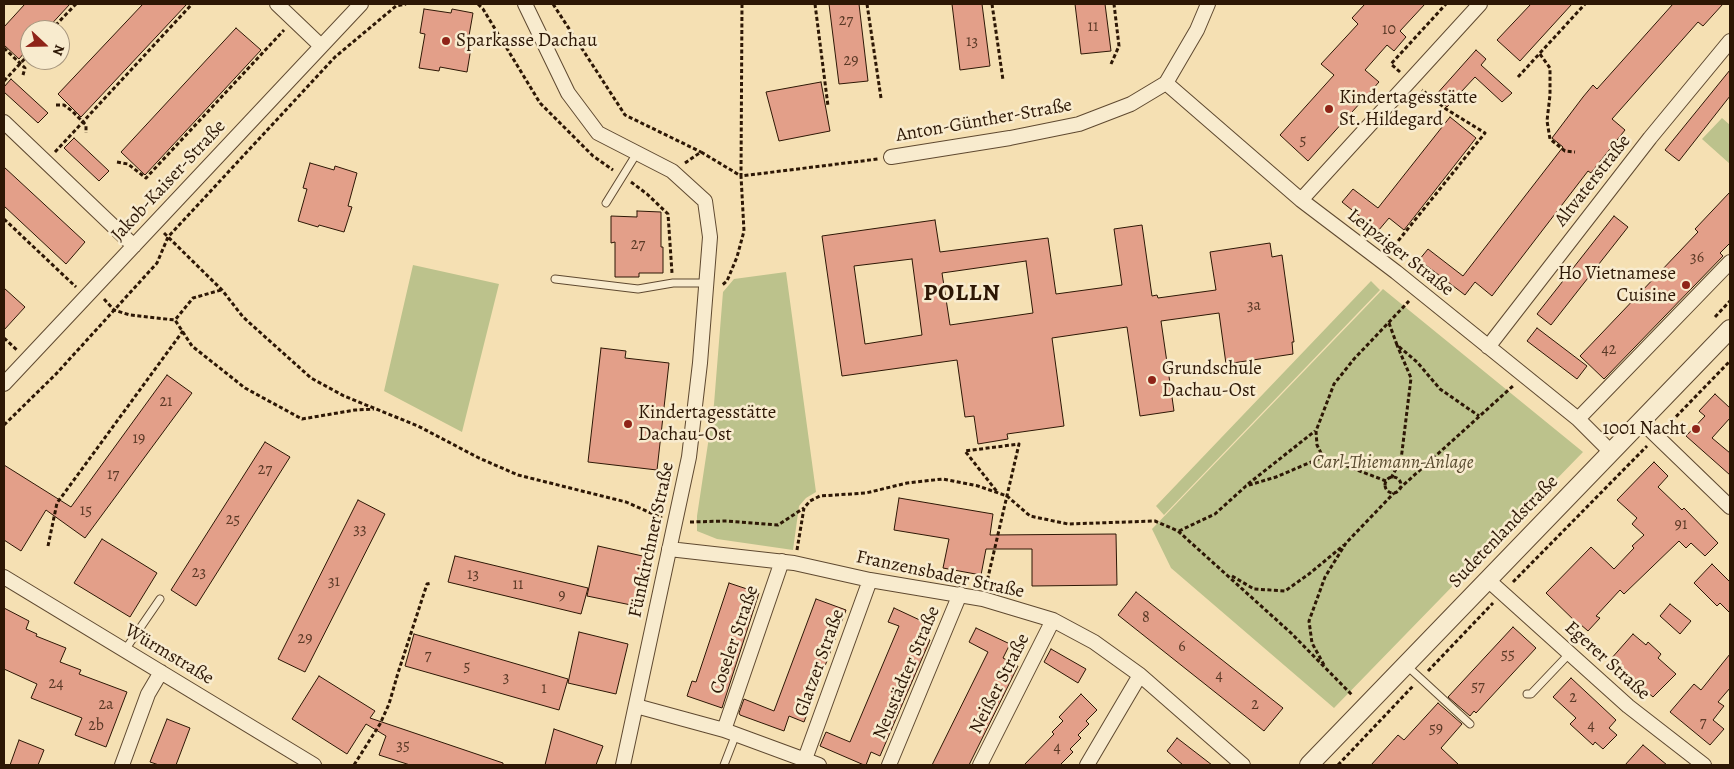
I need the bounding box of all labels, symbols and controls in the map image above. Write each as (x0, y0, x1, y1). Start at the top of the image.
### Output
house number: 27 (839, 11, 853, 31)
house number: 11 (1088, 17, 1098, 37)
north arrow (20, 20, 70, 70)
house number: 10 (1382, 20, 1396, 40)
place label: Sparkasse Dachau (456, 30, 597, 52)
house number: 13 (966, 32, 978, 52)
marker: Sparkasse Dachau (440, 35, 452, 47)
text: N (48, 42, 69, 58)
house number: 29 (844, 51, 858, 71)
place label: Kindertagesstätte St. Hildegard (1339, 87, 1477, 131)
street label: Anton-Günther-Straße (894, 94, 1074, 148)
marker: Kindertagesstätte St. Hildegard (1323, 103, 1335, 115)
street label: Jakob-Kaiser-Straße (107, 116, 231, 246)
house number: 5 (1300, 131, 1306, 151)
street label: Altvaterstraße (1550, 131, 1636, 231)
street label: Leipziger Straße (1342, 204, 1458, 302)
house number: 27 (631, 235, 645, 255)
house number: 36 (1690, 248, 1704, 268)
place label: Ho Vietnamese Cuisine (1558, 263, 1676, 307)
marker: Ho Vietnamese Cuisine (1680, 279, 1692, 291)
district label: POLLN (923, 280, 1001, 308)
house number: 3a (1247, 296, 1261, 316)
house number: 42 (1602, 340, 1616, 360)
place label: Grundschule Dachau-Ost (1162, 358, 1262, 402)
marker: Grundschule Dachau-Ost (1146, 374, 1158, 386)
house number: 21 (159, 392, 173, 412)
place label: Kindertagesstätte Dachau-Ost (638, 402, 776, 446)
marker: Kindertagesstätte Dachau-Ost (622, 418, 634, 430)
place label: 1001 Nacht (1602, 418, 1686, 440)
marker: 1001 Nacht (1690, 423, 1702, 435)
house number: 19 (133, 429, 145, 449)
park label: Carl-Thiemann-Anlage (1313, 452, 1473, 474)
house number: 27 (258, 460, 272, 480)
street label: Fünfkirchner Straße (624, 460, 680, 620)
house number: 17 (107, 465, 119, 485)
street label: Sudetenlandstraße (1444, 471, 1564, 593)
house number: 15 (80, 501, 92, 521)
house number: 25 (226, 510, 240, 530)
house number: 91 (1675, 515, 1687, 535)
house number: 33 (353, 520, 367, 540)
street label: Franzensbader Straße (854, 546, 1026, 604)
house number: 23 (192, 563, 206, 583)
house number: 13 (467, 565, 479, 585)
house number: 31 (328, 572, 340, 592)
house number: 11 (513, 575, 523, 595)
street label: Coseler Straße (706, 583, 764, 697)
house number: 9 (558, 586, 566, 606)
street label: Neustädter Straße (869, 603, 945, 743)
street label: Glatzer Straße (790, 606, 850, 720)
house number: 8 (1142, 608, 1150, 628)
street label: Egerer Straße (1560, 617, 1654, 705)
street label: Würmstraße (120, 620, 218, 690)
house number: 29 (298, 629, 312, 649)
street label: Neißer Straße (965, 630, 1035, 738)
house number: 6 (1178, 637, 1186, 657)
house number: 55 (1501, 645, 1515, 665)
house number: 7 (425, 646, 431, 666)
house number: 5 (464, 657, 470, 677)
house number: 4 (1215, 666, 1223, 686)
house number: 3 (503, 668, 509, 688)
house number: 24 (49, 674, 63, 694)
house number: 57 (1471, 677, 1485, 697)
house number: 1 (541, 679, 547, 699)
house number: 2 (1569, 688, 1577, 708)
house number: 2a (98, 695, 114, 715)
house number: 2 (1251, 695, 1259, 715)
house number: 7 (1700, 713, 1706, 733)
house number: 2b (88, 716, 104, 736)
house number: 4 (1587, 716, 1595, 736)
house number: 59 (1429, 719, 1443, 739)
house number: 35 (396, 736, 410, 756)
house number: 4 (1053, 738, 1061, 758)

